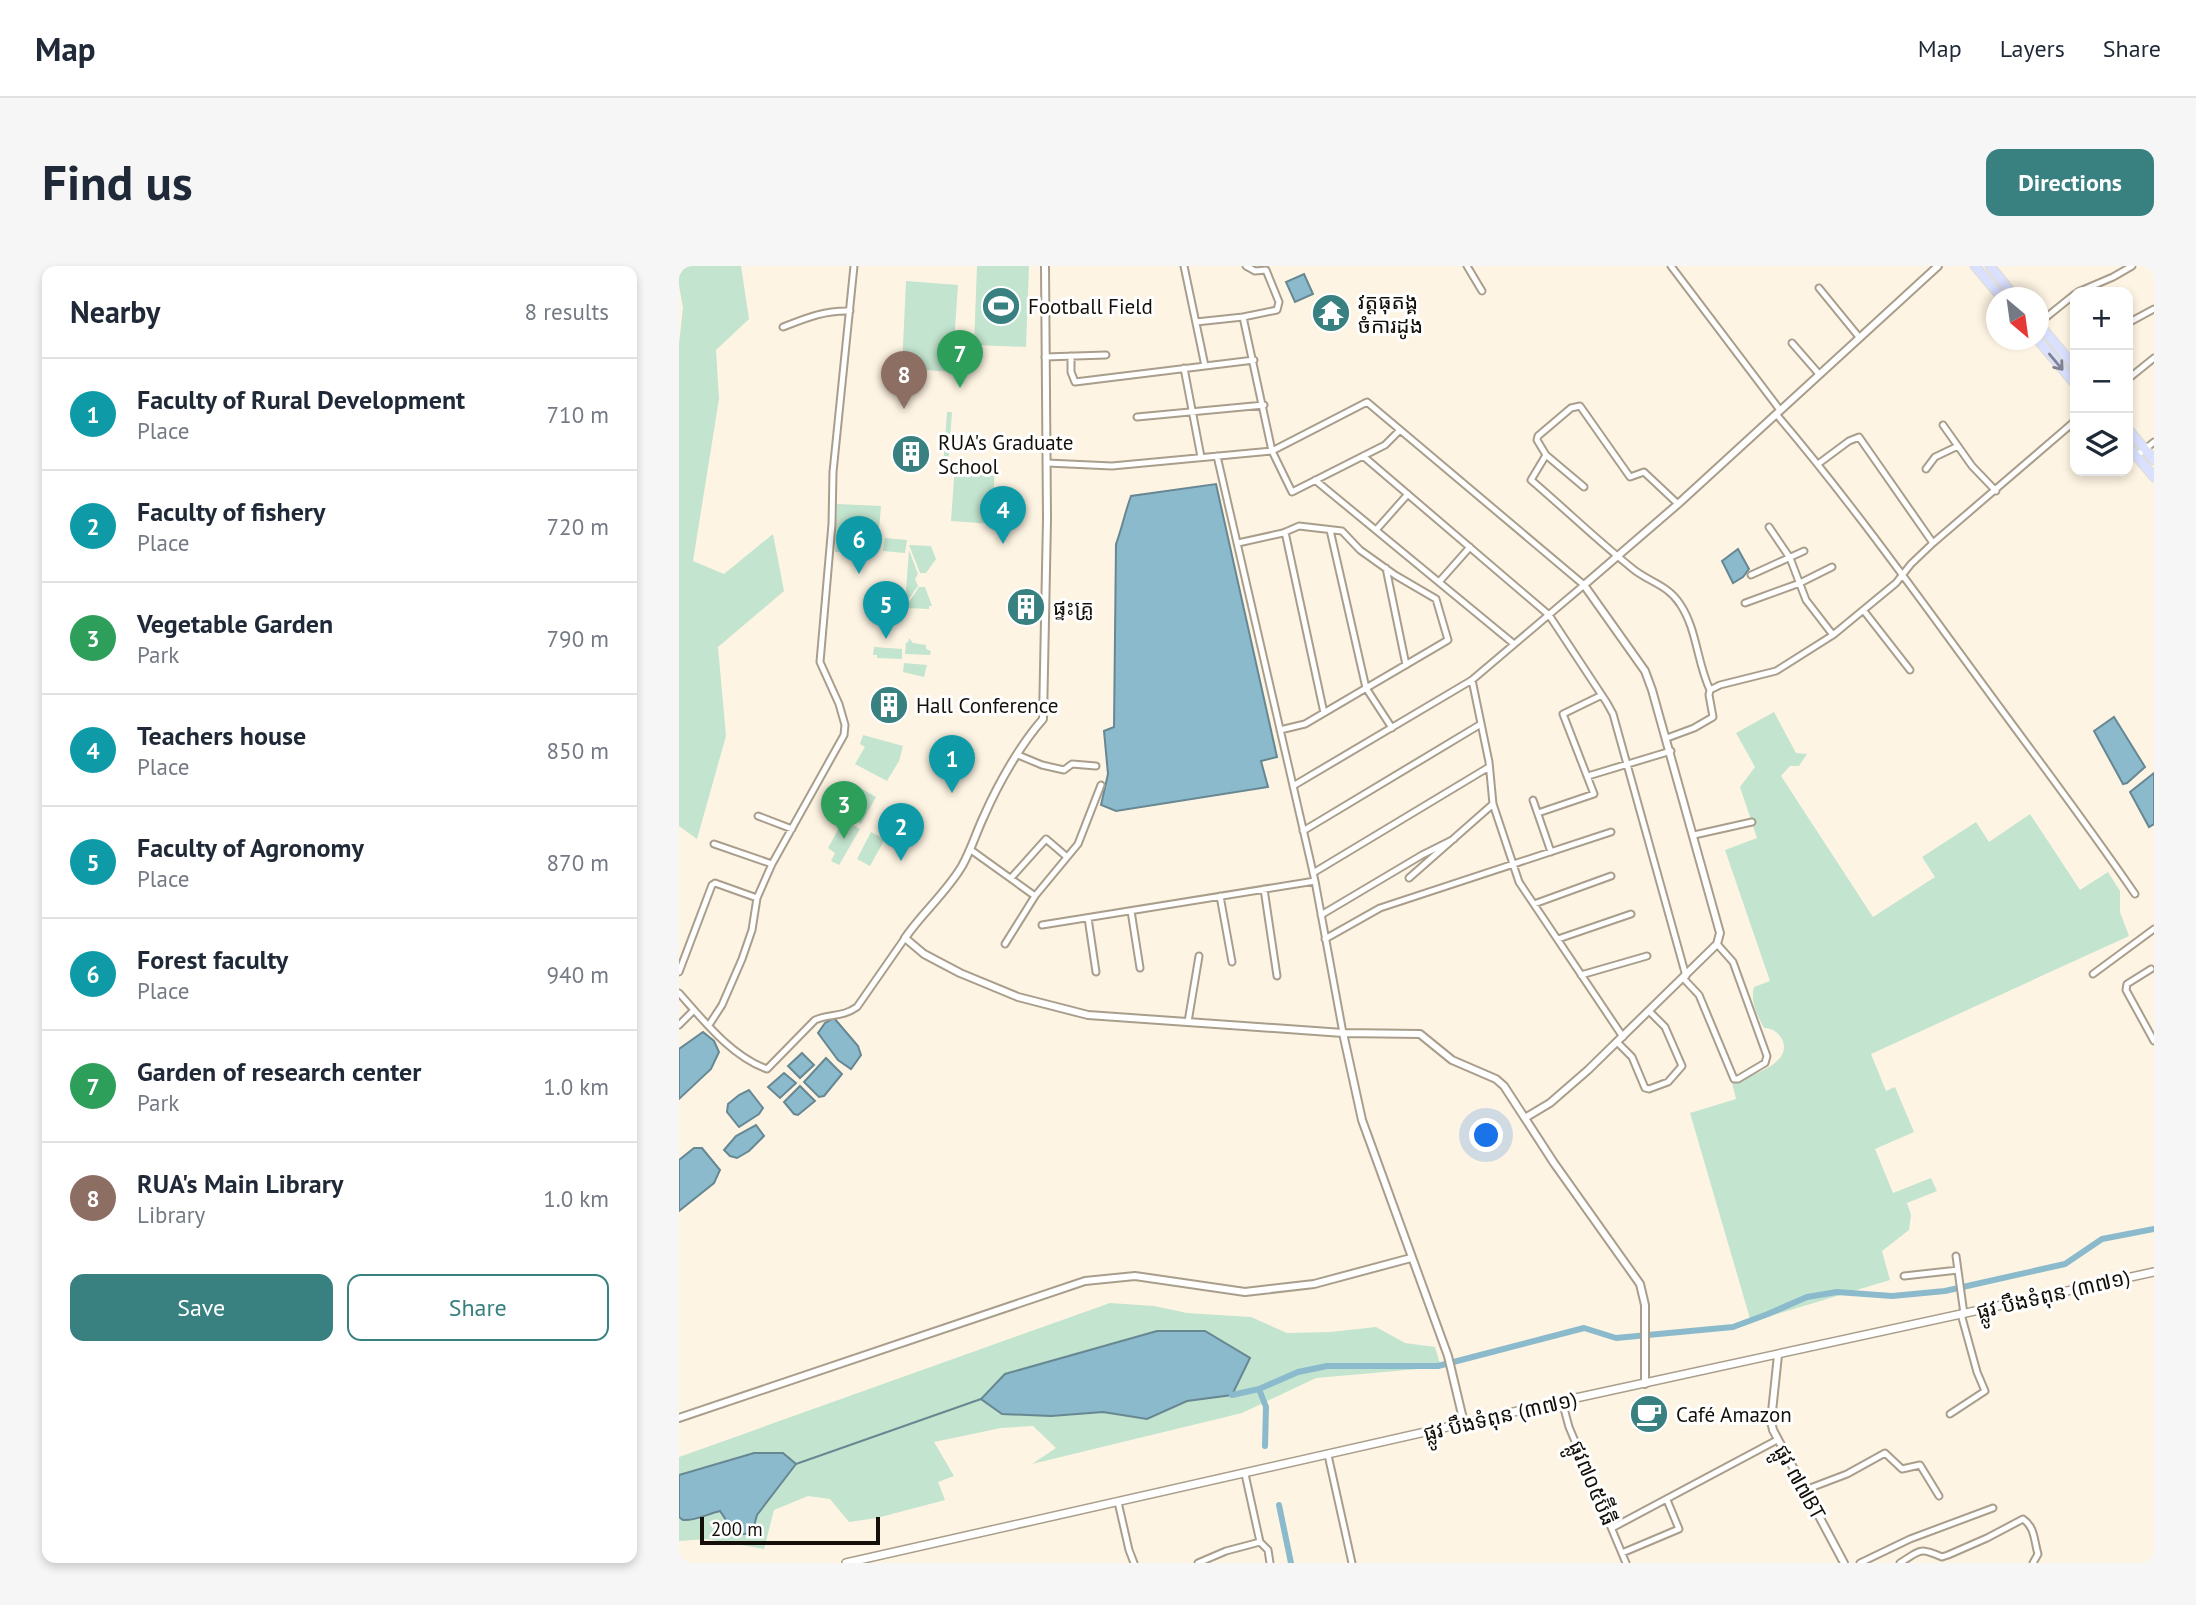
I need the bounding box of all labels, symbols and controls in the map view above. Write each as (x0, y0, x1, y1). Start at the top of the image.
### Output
text: Map (35, 27, 96, 70)
text: Map (1918, 33, 1962, 64)
text: Layers (2000, 33, 2065, 64)
text: Share (2103, 33, 2161, 64)
button: Directions (1986, 149, 2154, 216)
text: Find us (42, 150, 193, 214)
sports icon: Football Field (980, 285, 1022, 327)
north arrow (1986, 287, 2049, 350)
map controls (2070, 287, 2133, 476)
button: + (2070, 287, 2133, 350)
place label: វត្តធុតង្គ ចំការដូង (1358, 288, 1423, 339)
text: Nearby (70, 292, 160, 331)
temple icon: វត្តធុតង្គ ចំការដូង (1310, 292, 1352, 334)
place label: Football Field (1028, 293, 1153, 320)
text: 8 results (525, 297, 609, 326)
pin: 7 (937, 330, 983, 388)
button: − (2070, 350, 2133, 413)
pin: 8 (881, 351, 927, 409)
one-way arrow (2048, 352, 2064, 370)
text: Faculty of Rural Development (137, 383, 465, 416)
text: 1 (86, 400, 100, 429)
text: 710 m (547, 400, 609, 429)
button: layers (2070, 413, 2133, 476)
text: Place (137, 416, 190, 445)
place label: RUA's Graduate School (938, 429, 1073, 480)
building icon: RUA's Graduate School (890, 433, 932, 475)
pin: 4 (980, 486, 1026, 544)
text: Faculty of fishery (137, 495, 325, 528)
text: 2 (86, 512, 100, 541)
text: 720 m (547, 512, 609, 541)
pin: 6 (836, 516, 882, 574)
text: Place (137, 528, 190, 557)
pin: 5 (863, 581, 909, 639)
building icon: ផ្ទះគ្រូ (1005, 586, 1047, 628)
place label: ផ្ទះគ្រូ (1053, 594, 1094, 621)
text: Vegetable Garden (137, 607, 333, 640)
text: 3 (86, 624, 100, 653)
text: 790 m (547, 624, 609, 653)
text: Park (137, 640, 179, 669)
building icon: Hall Conference (868, 684, 910, 726)
place label: Hall Conference (916, 692, 1059, 719)
text: Teachers house (137, 719, 306, 752)
pin: 1 (929, 735, 975, 793)
text: 4 (86, 736, 100, 765)
text: 850 m (547, 736, 609, 765)
text: Place (137, 752, 190, 781)
pin: 3 (821, 781, 867, 839)
pin: 2 (878, 803, 924, 861)
text: Faculty of Agronomy (137, 831, 364, 864)
text: 5 (86, 848, 100, 877)
text: 870 m (547, 848, 609, 877)
text: Place (137, 864, 190, 893)
text: Forest faculty (137, 943, 288, 976)
text: 6 (86, 960, 100, 989)
text: 940 m (547, 960, 609, 989)
text: Place (137, 976, 190, 1005)
text: Garden of research center (137, 1055, 421, 1088)
text: 7 (86, 1072, 100, 1101)
text: 1.0 km (543, 1072, 609, 1101)
text: Park (137, 1088, 179, 1117)
your location (1469, 1118, 1503, 1152)
text: RUA's Main Library (137, 1167, 343, 1200)
text: 8 (86, 1184, 100, 1213)
text: 1.0 km (543, 1184, 609, 1213)
text: Library (137, 1200, 205, 1229)
street label: ផ្លូវ បឹងទំពុន (៣៧១) (1974, 1263, 2134, 1331)
button: Save (70, 1274, 333, 1341)
button: Share (347, 1274, 609, 1341)
street label: ផ្លូវ បឹងទំពុន (៣៧១) (1421, 1385, 1581, 1453)
cafe icon: Café Amazon (1628, 1393, 1670, 1435)
place label: Café Amazon (1676, 1401, 1792, 1428)
street label: ផ្លូវ៧០៥ប៊ីធី (1557, 1436, 1623, 1532)
street label: ផ្លូវ ៧៧BT (1763, 1440, 1832, 1528)
scale bar (700, 1514, 880, 1546)
text: 200 m (711, 1517, 763, 1541)

